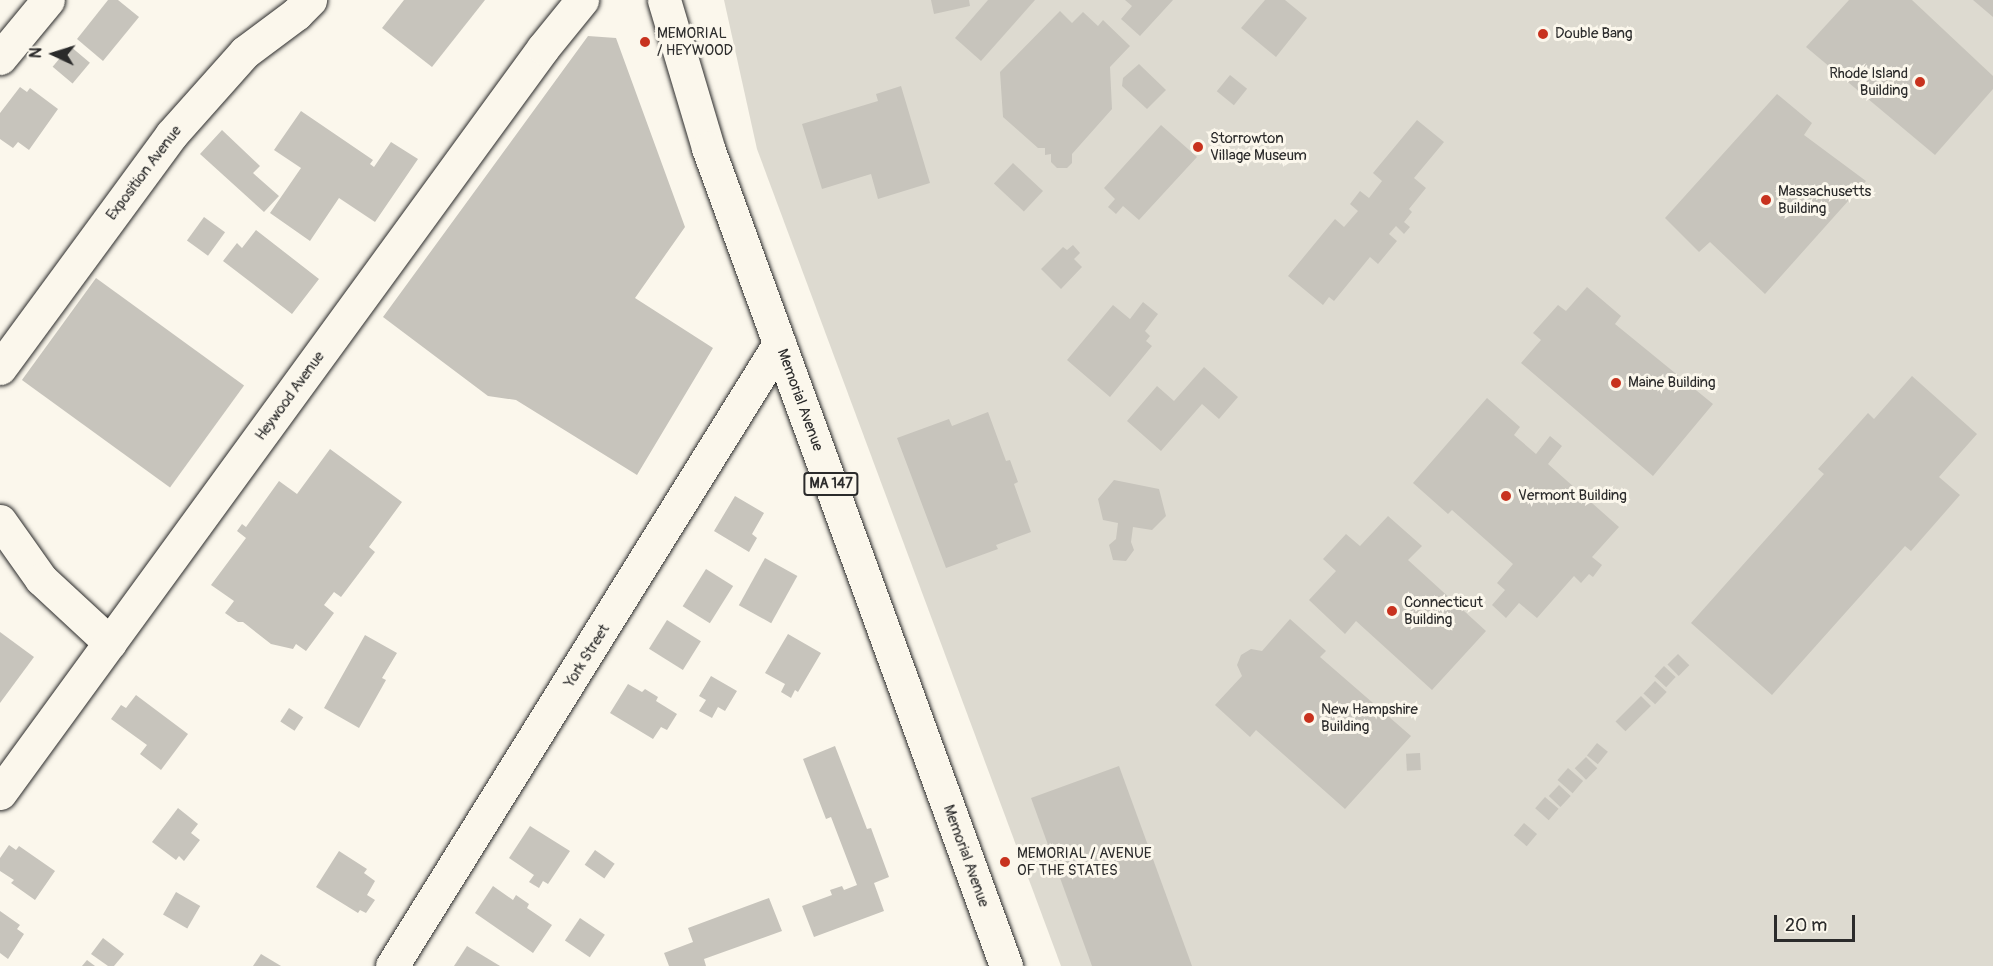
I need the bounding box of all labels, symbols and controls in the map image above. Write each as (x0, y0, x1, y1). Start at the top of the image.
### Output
north arrow (24, 24, 84, 84)
place label: MEMORIAL / HEYWOOD (657, 24, 733, 59)
place label: Double Bang (1555, 25, 1633, 43)
marker: Double Bang (1536, 27, 1550, 41)
marker: MEMORIAL / HEYWOOD (638, 35, 652, 49)
text: N (26, 47, 46, 59)
place label: Rhode Island Building (1829, 64, 1908, 99)
marker: Rhode Island Building (1913, 75, 1927, 89)
street label: Exposition Avenue (103, 122, 185, 224)
place label: Storrowton Village Museum (1210, 129, 1307, 164)
marker: Storrowton Village Museum (1191, 140, 1205, 154)
place label: Massachusetts Building (1778, 182, 1871, 217)
marker: Massachusetts Building (1759, 193, 1773, 207)
street label: Memorial Avenue (773, 346, 827, 454)
street label: Heywood Avenue (252, 348, 328, 444)
place label: Maine Building (1628, 374, 1716, 392)
marker: Maine Building (1609, 376, 1623, 390)
road number: MA 147 (802, 473, 860, 495)
place label: Vermont Building (1518, 487, 1627, 505)
marker: Vermont Building (1499, 489, 1513, 503)
place label: Connecticut Building (1404, 593, 1483, 628)
marker: Connecticut Building (1385, 604, 1399, 618)
street label: York Street (561, 621, 613, 691)
place label: New Hampshire Building (1321, 700, 1418, 735)
marker: New Hampshire Building (1302, 711, 1316, 725)
street label: Memorial Avenue (939, 802, 993, 910)
place label: MEMORIAL / AVENUE OF THE STATES (1017, 844, 1152, 879)
marker: MEMORIAL / AVENUE OF THE STATES (998, 855, 1012, 869)
scale bar (1777, 903, 1858, 941)
text: 20 m (1785, 914, 1827, 937)

